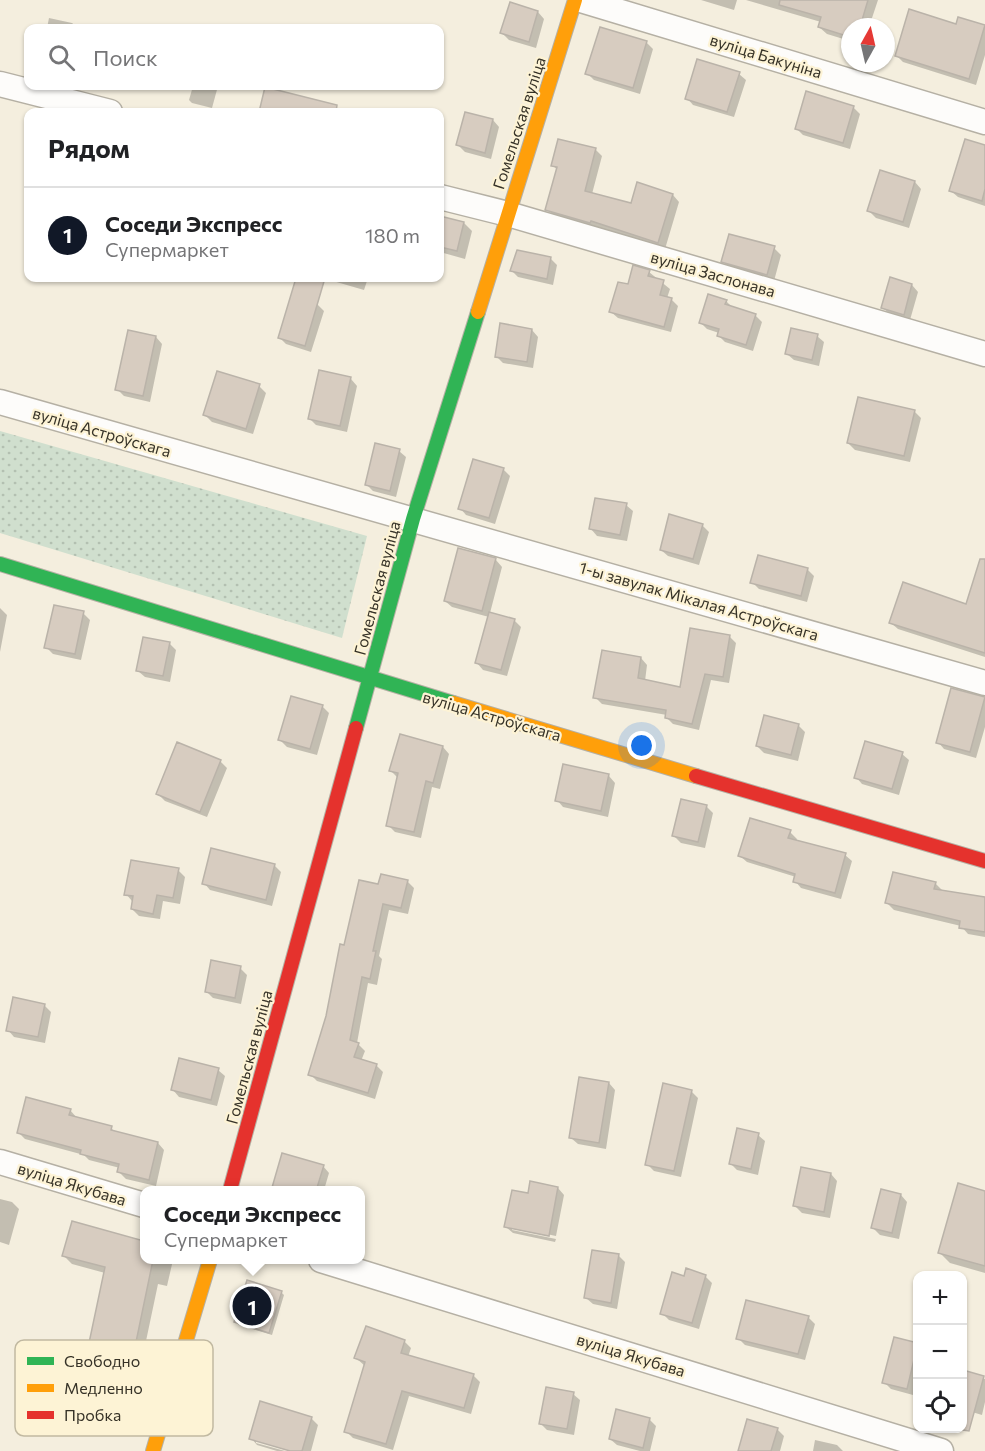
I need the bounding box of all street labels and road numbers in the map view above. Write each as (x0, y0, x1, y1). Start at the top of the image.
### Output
street label: вуліца Бакуніна (708, 29, 824, 82)
street label: Гомельская вуліца (488, 54, 549, 191)
street label: вуліца Заслонава (649, 247, 778, 300)
street label: вуліца Астроўскага (31, 403, 174, 460)
street label: Гомельская вуліца (349, 519, 404, 657)
street label: 1-ы завулак Мікалая Астроўскага (577, 557, 821, 644)
street label: вуліца Астроўскага (421, 687, 564, 744)
street label: Гомельская вуліца (221, 988, 276, 1126)
street label: вуліца Якубава (16, 1158, 129, 1209)
street label: вуліца Якубава (575, 1329, 688, 1380)

